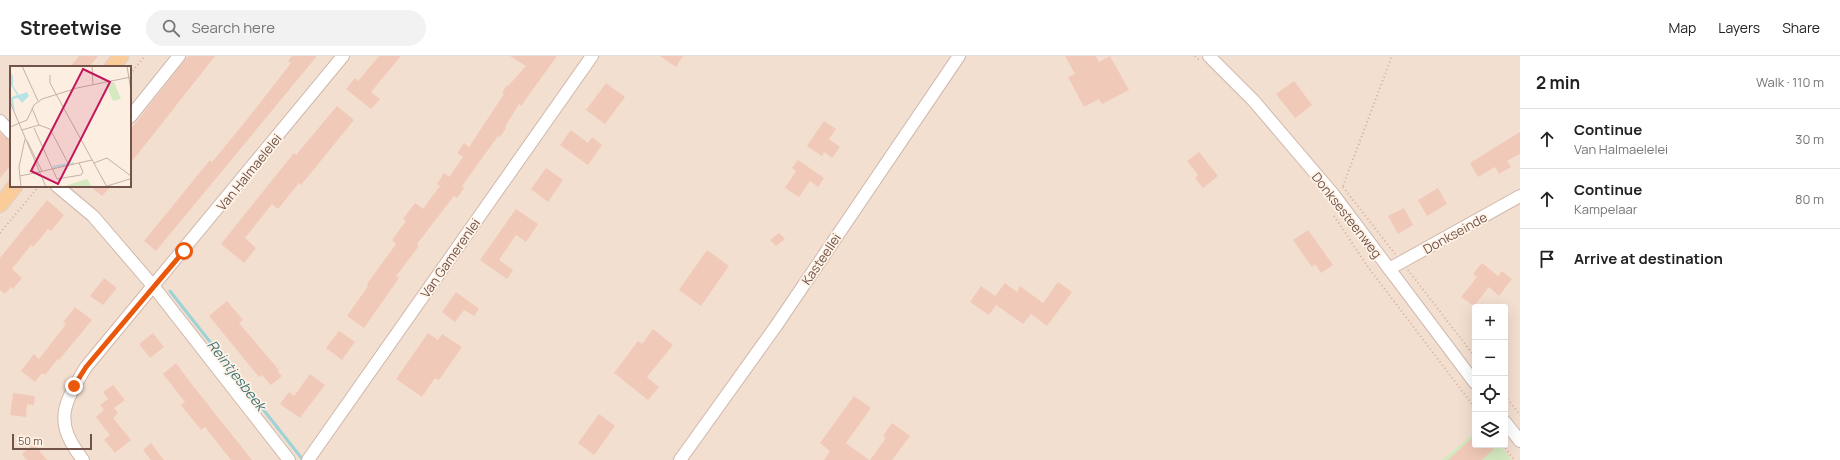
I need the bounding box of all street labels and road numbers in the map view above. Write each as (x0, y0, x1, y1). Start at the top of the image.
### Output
street label: Van Halmaelelei (212, 130, 286, 214)
street label: Donksesteenweg (1308, 168, 1386, 262)
street label: Donkseinde (1420, 208, 1491, 258)
street label: Van Gamerenlei (416, 215, 484, 301)
street label: Kasteellei (797, 230, 845, 288)

